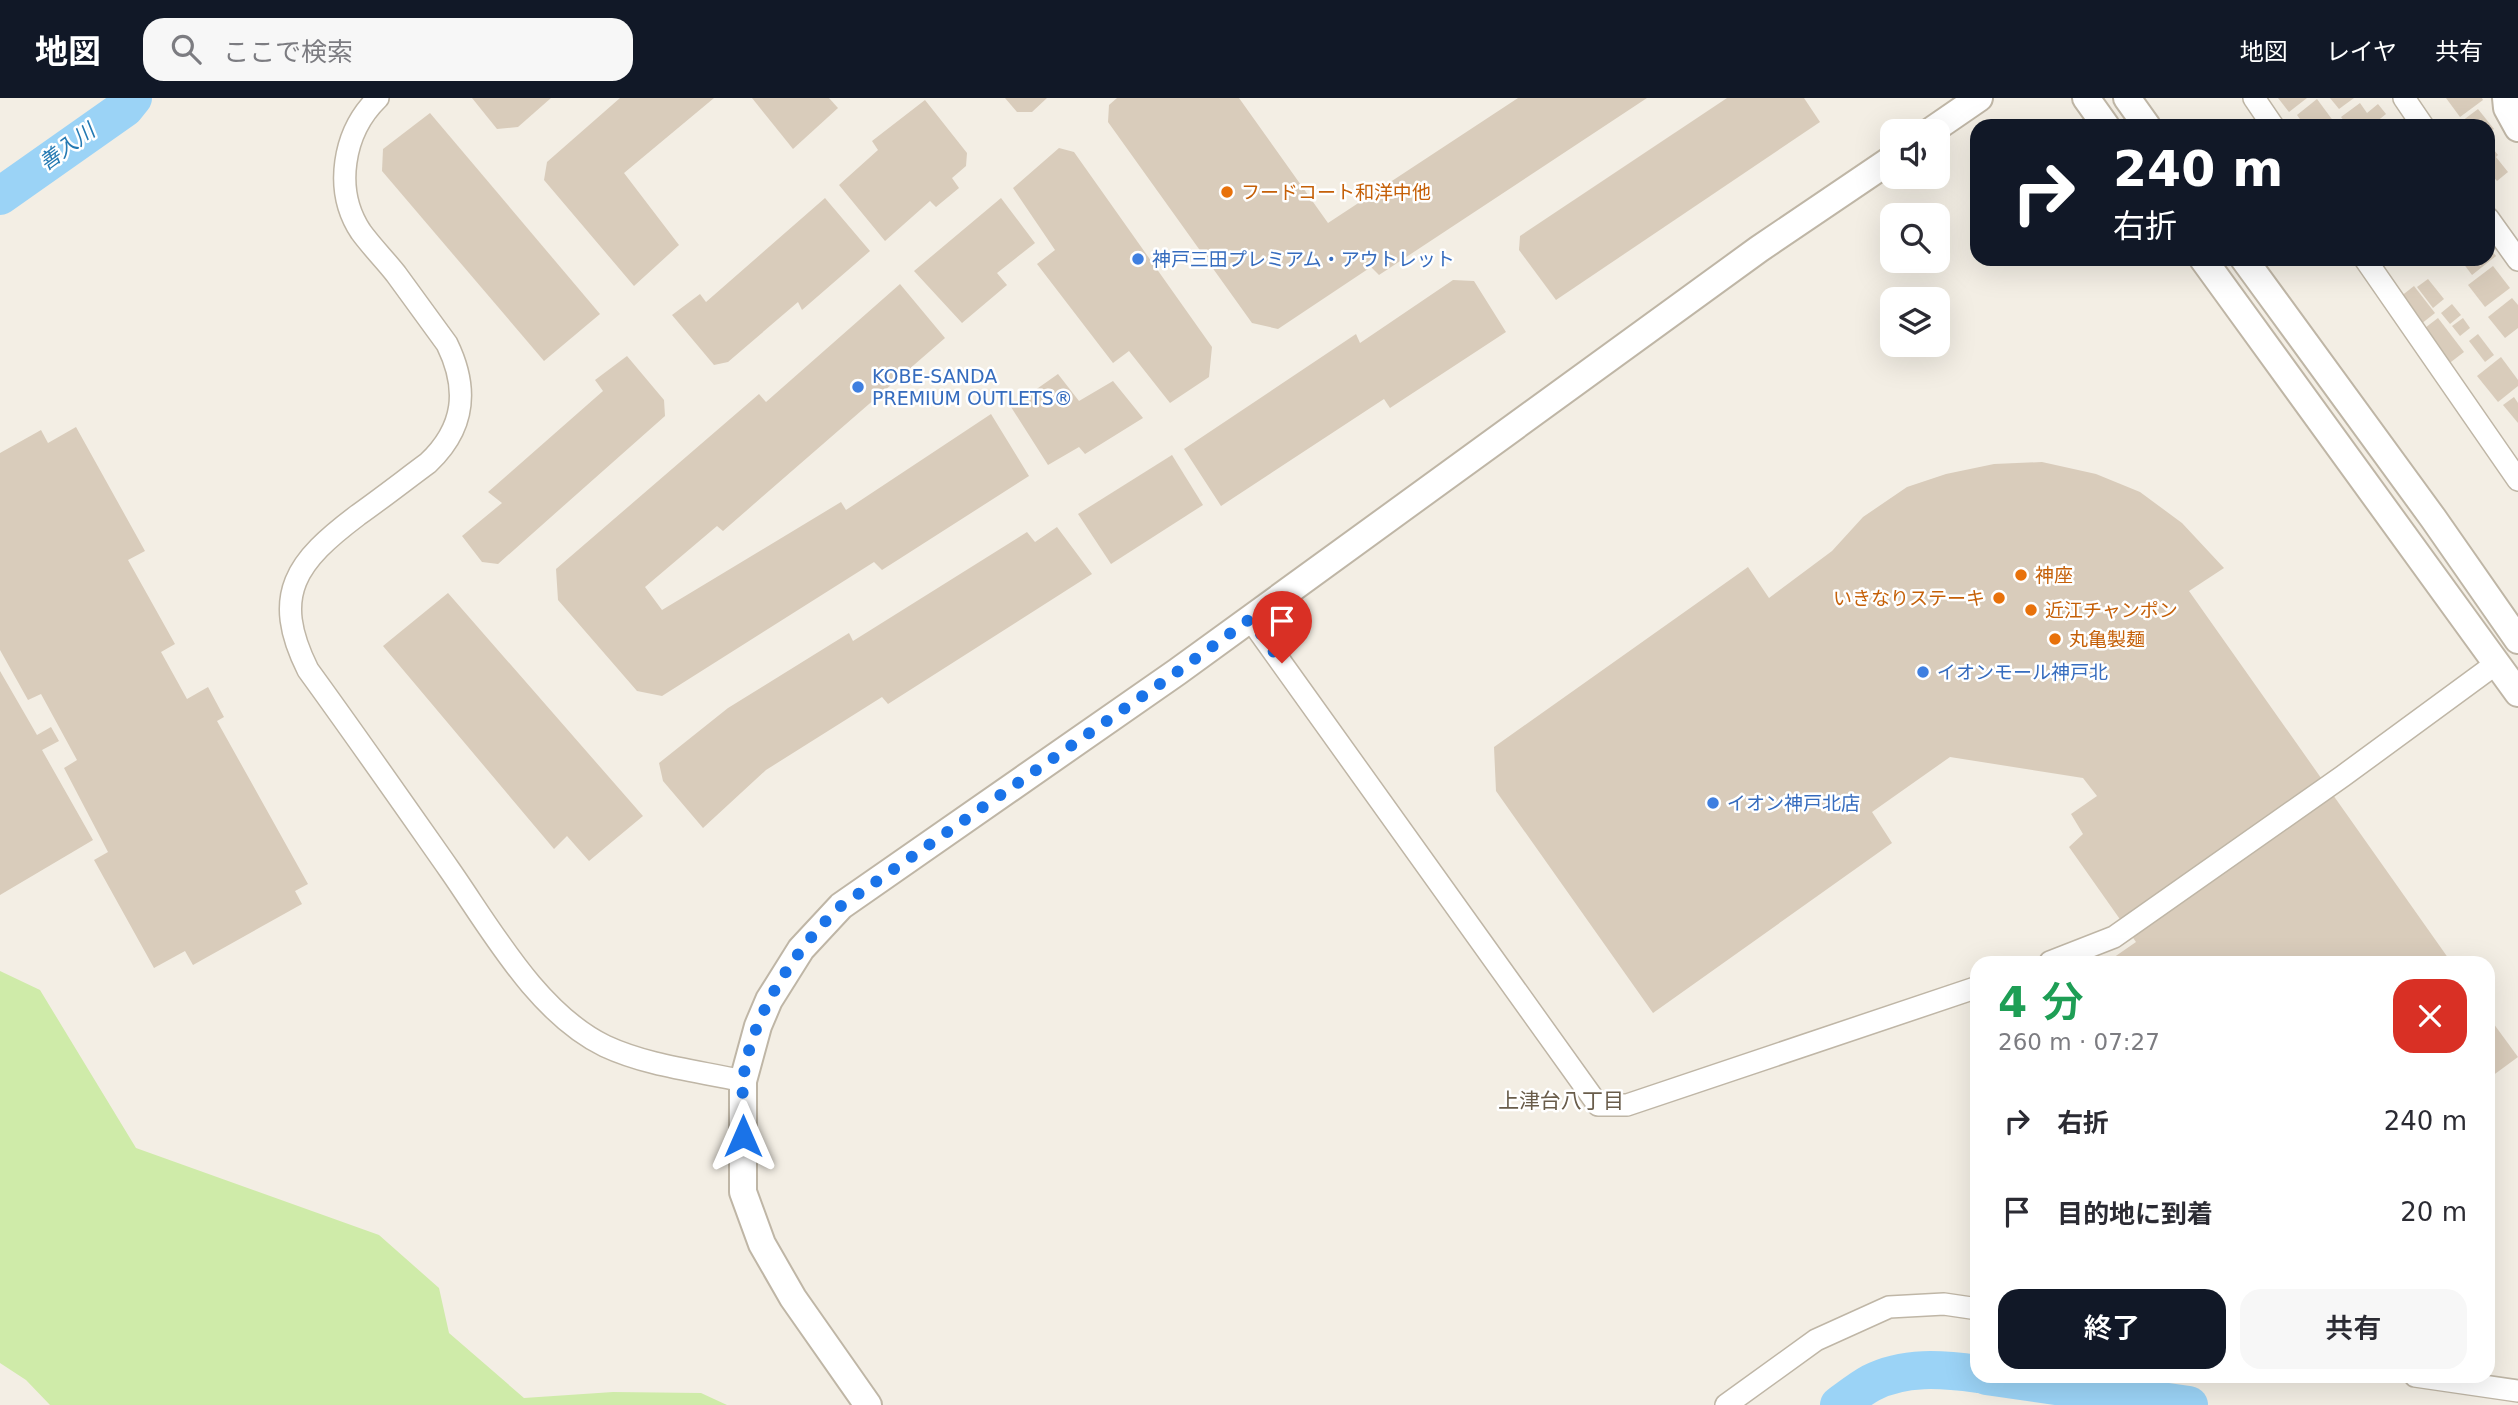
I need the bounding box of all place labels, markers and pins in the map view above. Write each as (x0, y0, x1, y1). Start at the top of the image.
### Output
place label: フードコート和洋中他 (1241, 181, 1431, 203)
marker: フードコート和洋中他 (1219, 184, 1235, 200)
place label: 神戸三田プレミアム・アウトレット (1152, 248, 1455, 270)
marker: 神戸三田プレミアム・アウトレット (1130, 251, 1146, 267)
place label: KOBE-SANDA PREMIUM OUTLETS® (872, 365, 1073, 409)
marker: KOBE-SANDA PREMIUM OUTLETS® (850, 379, 866, 395)
place label: 神座 (2035, 564, 2073, 586)
marker: 神座 (2013, 567, 2029, 583)
place label: いきなりステーキ (1833, 587, 1985, 609)
marker: いきなりステーキ (1991, 590, 2007, 606)
pin (1252, 591, 1312, 663)
place label: 近江チャンポン (2045, 599, 2178, 621)
marker: 近江チャンポン (2023, 602, 2039, 618)
place label: 丸亀製麺 (2069, 628, 2145, 650)
marker: 丸亀製麺 (2047, 631, 2063, 647)
place label: イオンモール神戸北 (1937, 661, 2108, 683)
marker: イオンモール神戸北 (1915, 664, 1931, 680)
place label: イオン神戸北店 (1727, 792, 1860, 814)
marker: イオン神戸北店 (1705, 795, 1721, 811)

